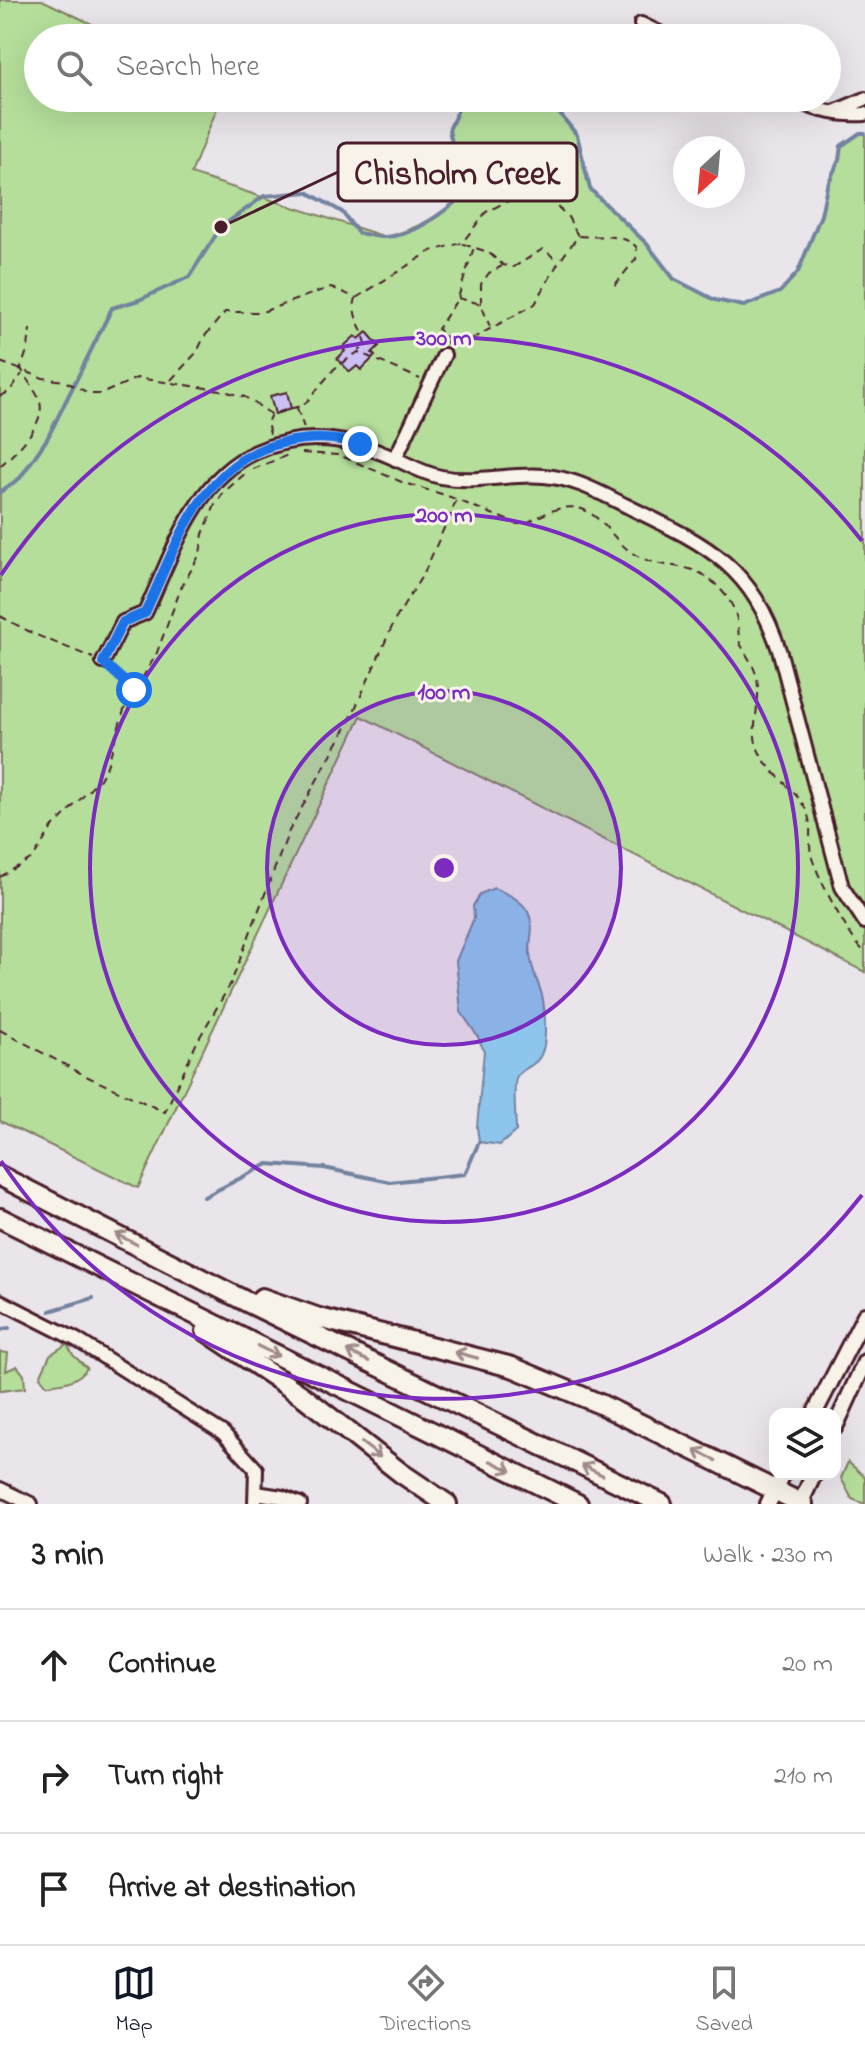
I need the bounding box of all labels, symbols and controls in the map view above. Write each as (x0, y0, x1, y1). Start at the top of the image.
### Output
search box (24, 24, 841, 112)
icon: search (52, 46, 96, 90)
text: Search here (116, 46, 260, 90)
north arrow (673, 136, 745, 208)
callout: Chisholm Creek (338, 143, 577, 201)
text: Chisholm Creek (354, 151, 561, 201)
text: 300 m (415, 322, 472, 357)
route end (342, 426, 378, 462)
text: 200 m (414, 499, 473, 534)
route start (116, 672, 152, 708)
text: 100 m (418, 676, 471, 711)
centre of rings (430, 854, 458, 882)
one-way arrow (114, 1231, 138, 1247)
one-way arrow (255, 1344, 279, 1359)
one-way arrow (453, 1346, 479, 1361)
one-way arrow (347, 1348, 371, 1363)
map controls (769, 1408, 841, 1480)
button: layers (769, 1408, 841, 1480)
one-way arrow (360, 1441, 381, 1458)
one-way arrow (693, 1447, 717, 1463)
one-way arrow (489, 1459, 513, 1474)
one-way arrow (580, 1462, 604, 1477)
text: 3 min (32, 1531, 104, 1581)
text: Walk · 230 m (703, 1537, 833, 1575)
icon: ahead (32, 1643, 76, 1687)
text: Continue (108, 1643, 216, 1687)
text: 20 m (782, 1646, 833, 1684)
icon: right (32, 1755, 76, 1799)
text: Turn right (108, 1755, 223, 1799)
text: 210 m (774, 1758, 833, 1796)
icon: arrive (32, 1867, 76, 1911)
text: Arrive at destination (108, 1867, 356, 1911)
tab: Map (112, 1961, 156, 2041)
tab: Directions (380, 1961, 471, 2041)
tab: Saved (696, 1961, 753, 2041)

